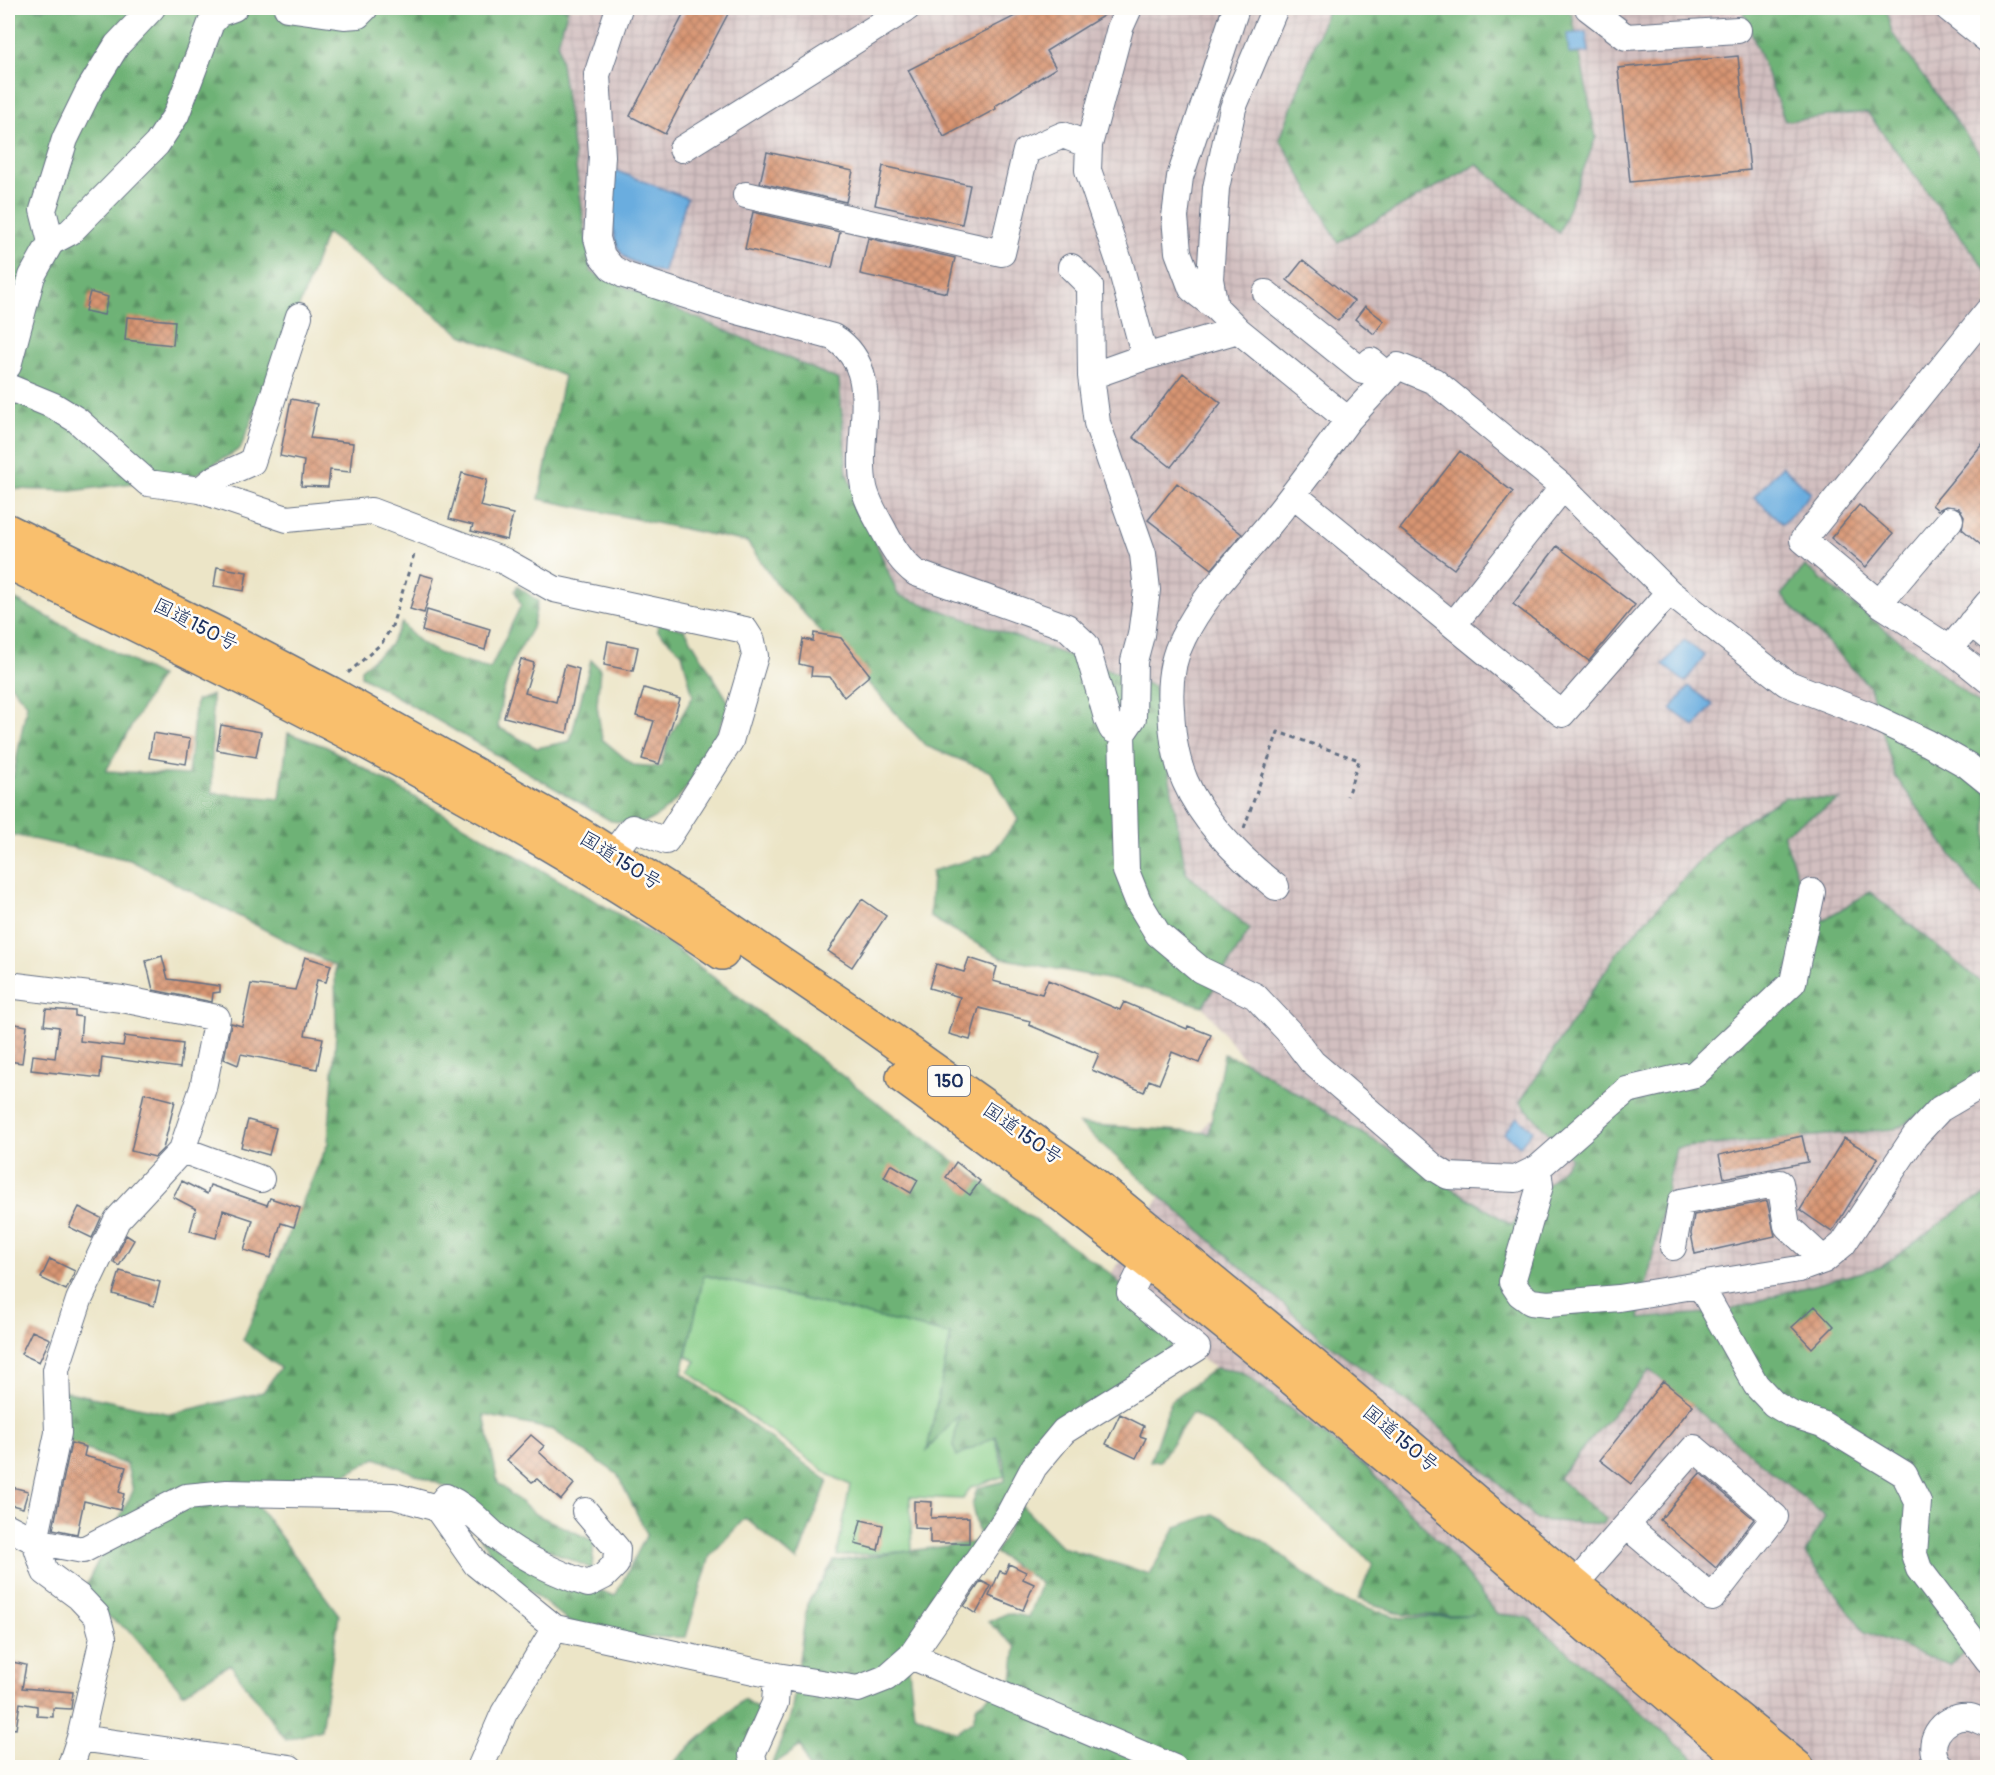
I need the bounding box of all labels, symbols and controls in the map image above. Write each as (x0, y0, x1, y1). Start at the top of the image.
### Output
street label: 国道150号 (149, 592, 243, 657)
street label: 国道150号 (575, 825, 667, 895)
road number: 150 (928, 1066, 970, 1096)
street label: 国道150号 (978, 1097, 1068, 1170)
street label: 国道150号 (1357, 1399, 1444, 1478)

